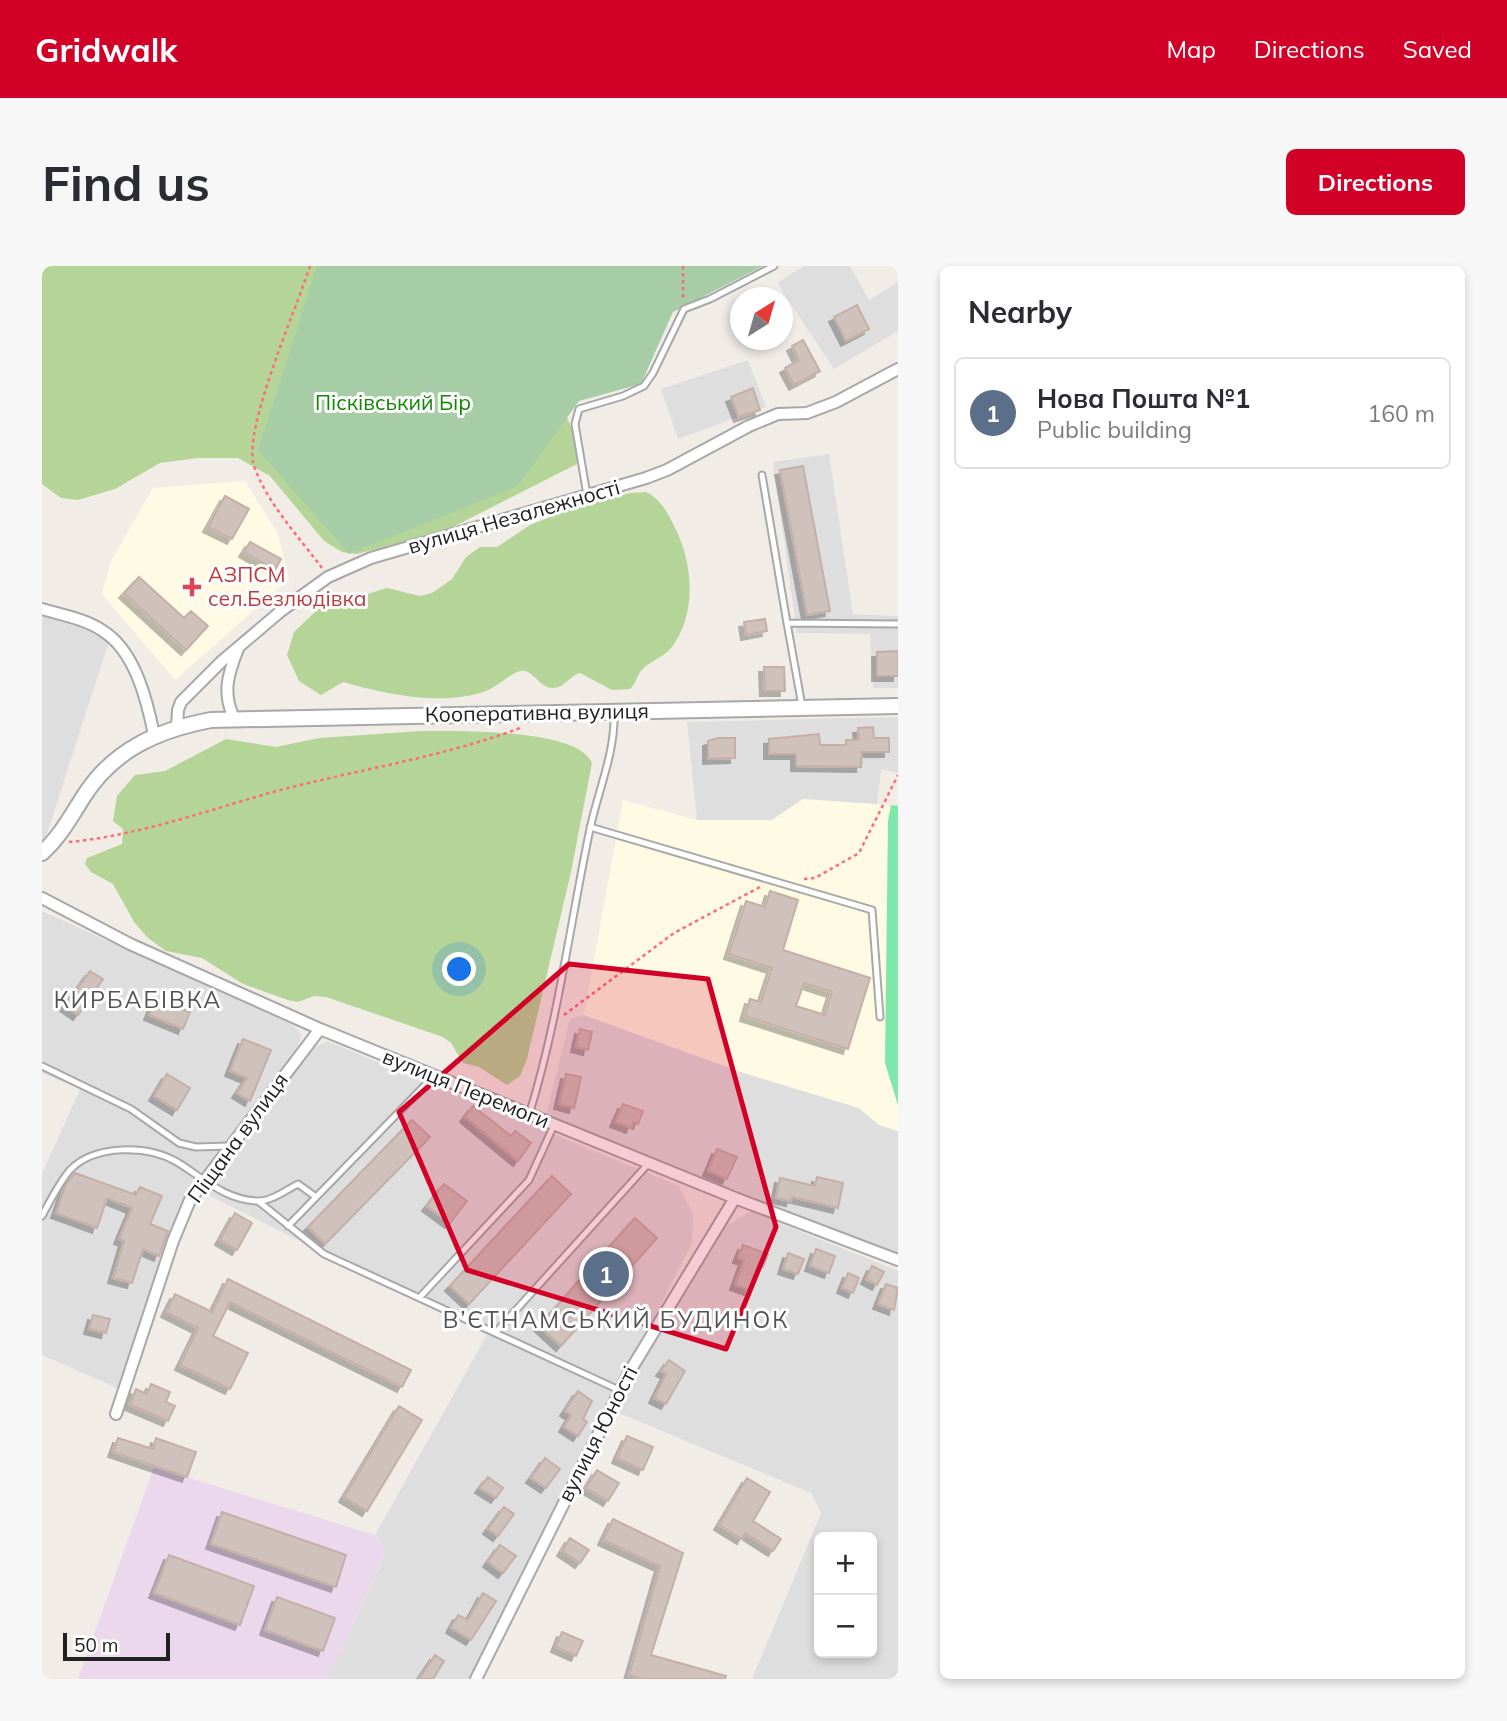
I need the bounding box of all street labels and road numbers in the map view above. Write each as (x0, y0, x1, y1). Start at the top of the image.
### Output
street label: вулиця Незалежності (405, 473, 623, 559)
street label: Кооперативна вулиця (425, 697, 649, 727)
street label: вулиця Перемоги (379, 1043, 554, 1133)
street label: Піщана вулиця (181, 1067, 293, 1207)
street label: вулиця Юності (552, 1361, 643, 1506)

